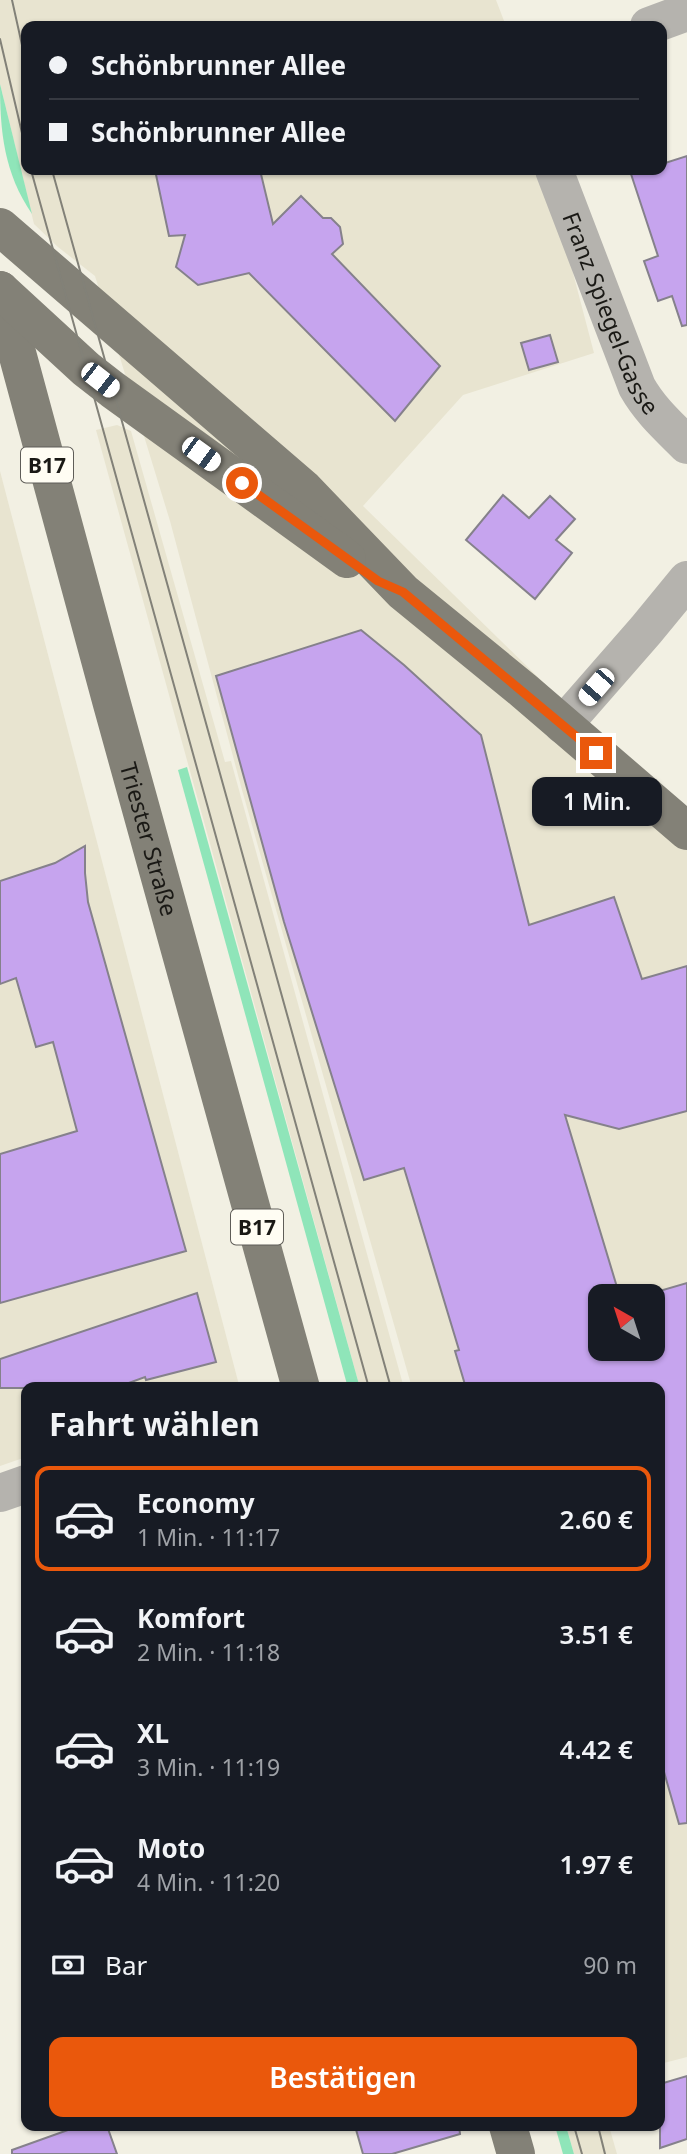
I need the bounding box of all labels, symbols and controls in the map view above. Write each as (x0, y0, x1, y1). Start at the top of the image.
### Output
text: Schönbrunner Allee (91, 47, 346, 83)
text: Schönbrunner Allee (91, 114, 346, 150)
street label: Franz Spiegel-Gasse (556, 207, 667, 421)
car (77, 359, 124, 401)
car (178, 433, 225, 475)
road number: B17 (21, 448, 73, 482)
route start (226, 467, 258, 499)
car (575, 664, 618, 710)
route end (580, 737, 612, 769)
street label: Triester Straße (113, 759, 186, 920)
callout: 1 Min. (531, 778, 661, 826)
text: 1 Min. (563, 785, 631, 817)
road number: B17 (231, 1210, 283, 1244)
north arrow (588, 1284, 665, 1362)
map controls (588, 1284, 665, 1361)
text: Fahrt wählen (49, 1402, 260, 1445)
text: Economy (137, 1485, 255, 1521)
icon: car (53, 1487, 116, 1550)
text: 2.60 € (560, 1501, 633, 1537)
text: 1 Min. · 11:17 (137, 1521, 280, 1553)
text: Komfort (137, 1600, 245, 1636)
icon: car (53, 1602, 116, 1665)
text: 3.51 € (560, 1616, 633, 1652)
text: 2 Min. · 11:18 (137, 1636, 280, 1668)
text: XL (137, 1715, 169, 1751)
icon: car (53, 1717, 116, 1780)
text: 4.42 € (560, 1731, 633, 1767)
text: 3 Min. · 11:19 (137, 1751, 280, 1783)
text: Moto (137, 1830, 205, 1866)
icon: car (53, 1832, 116, 1895)
text: 1.97 € (560, 1846, 633, 1882)
text: 4 Min. · 11:20 (137, 1866, 280, 1898)
icon: cash (49, 1946, 87, 1984)
text: Bar (105, 1947, 147, 1983)
text: 90 m (583, 1949, 637, 1981)
button: Bestätigen (49, 2037, 637, 2117)

